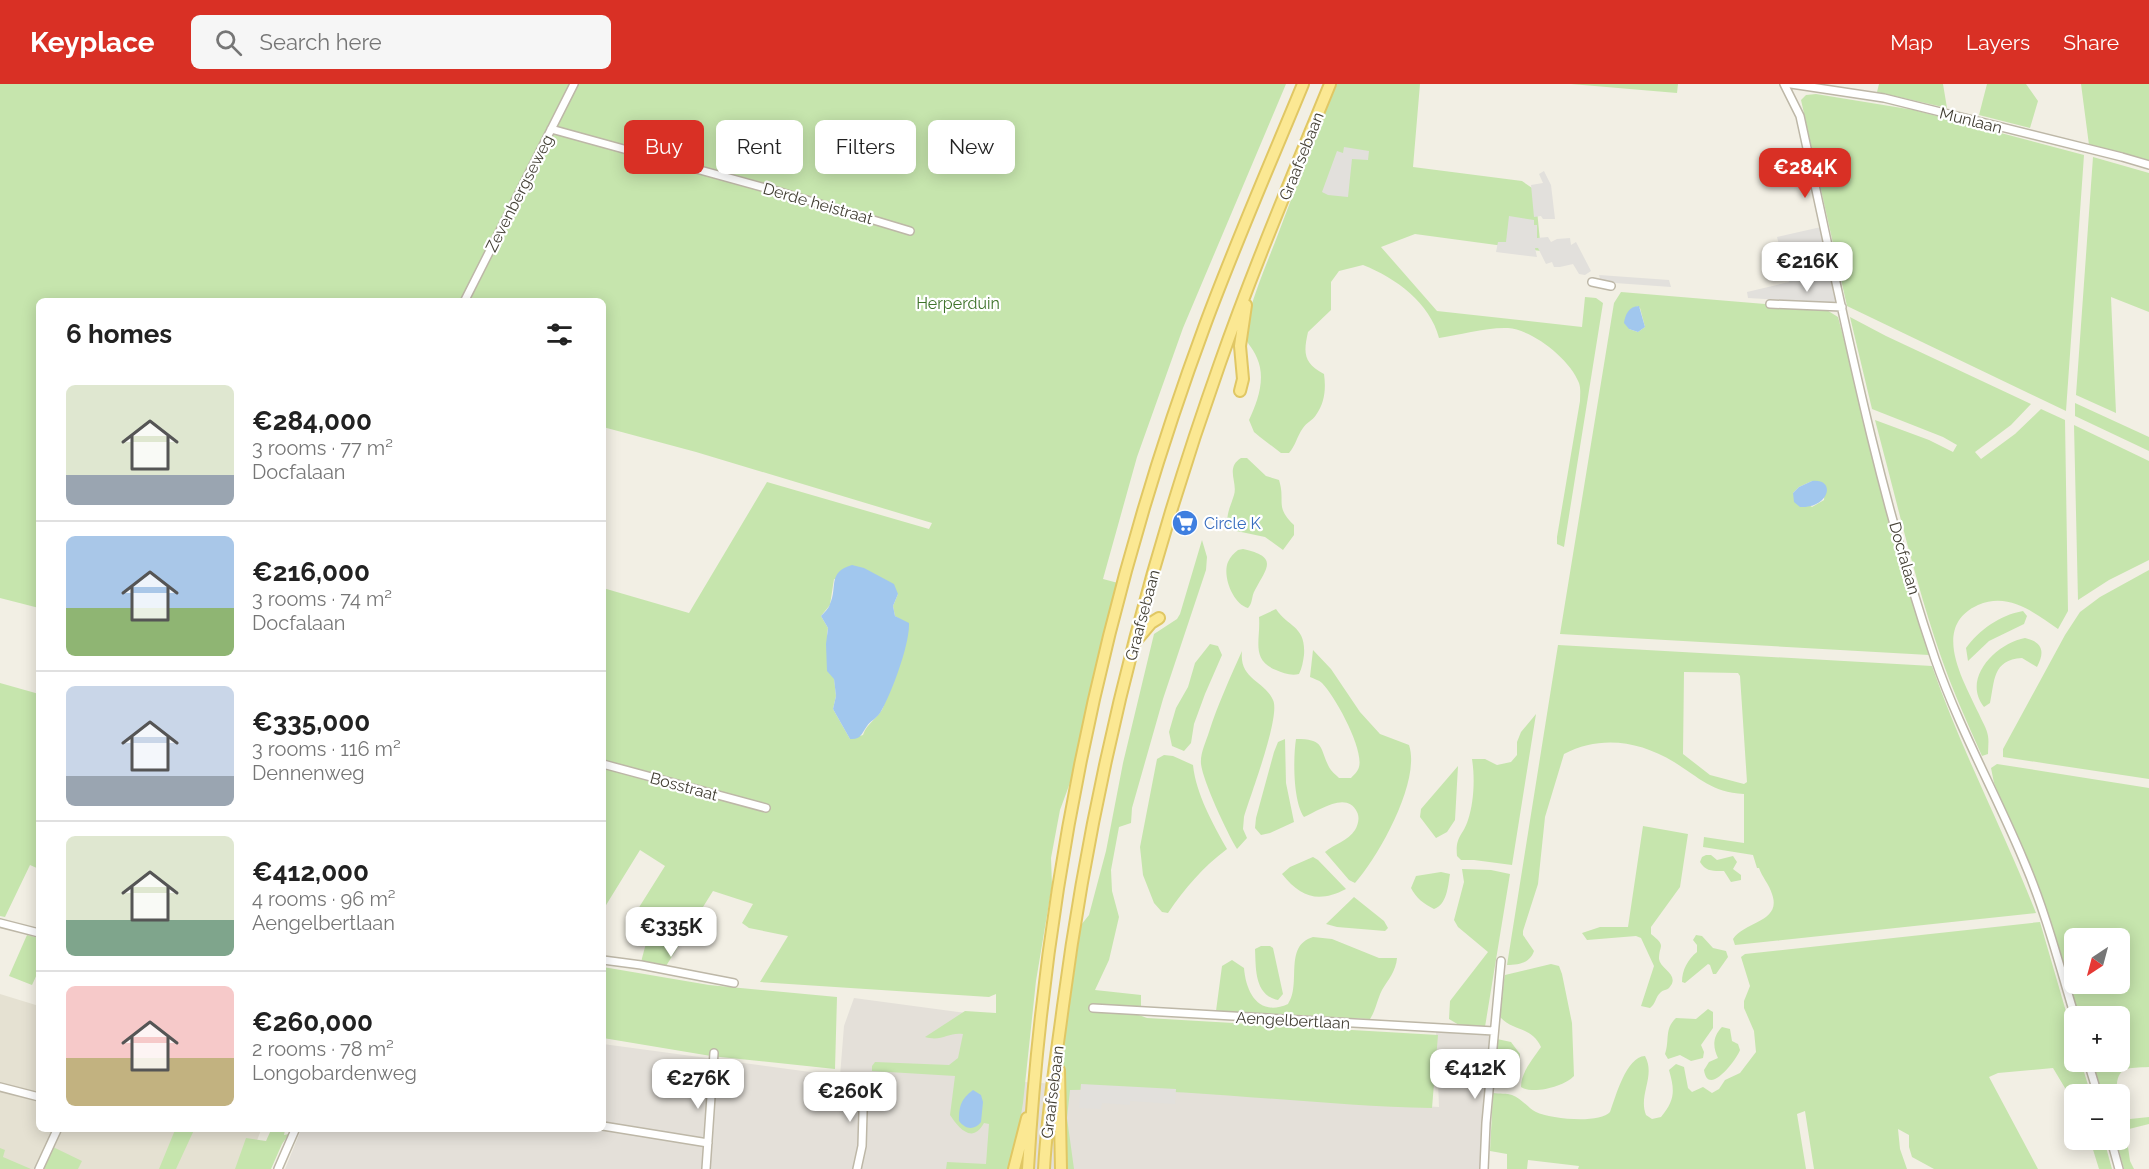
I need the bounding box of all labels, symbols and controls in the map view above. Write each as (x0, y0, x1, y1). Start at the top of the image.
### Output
search box (191, 15, 611, 69)
text: Keyplace (30, 26, 155, 59)
icon: search (212, 26, 245, 59)
text: Search here (260, 29, 382, 55)
text: Map (1890, 30, 1933, 55)
text: Layers (1966, 30, 2030, 55)
text: Share (2063, 30, 2119, 55)
street label: Munlaan (1938, 104, 2004, 137)
street label: Graafsebaan (1275, 109, 1328, 203)
chip: Buy (624, 120, 704, 174)
chip: Rent (716, 120, 803, 174)
chip: Filters (815, 120, 916, 174)
chip: New (928, 120, 1015, 174)
street label: Zevenbergseweg (482, 131, 557, 255)
pin: €284K (1763, 148, 1847, 199)
text: €284K (1773, 155, 1837, 179)
street label: Derde heistraat (761, 179, 876, 228)
pin: €216K (1765, 242, 1849, 293)
text: €216K (1776, 249, 1838, 273)
park label: Herperduin (916, 294, 1000, 313)
icon: filters (543, 318, 576, 351)
text: 6 homes (66, 319, 172, 349)
text: €284,000 (252, 406, 372, 436)
icon: home (114, 409, 186, 481)
text: 3 rooms · 77 m² (252, 436, 393, 460)
text: Docfalaan (252, 460, 346, 484)
supermarket icon: Circle K (1170, 508, 1200, 538)
place label: Circle K (1204, 514, 1261, 533)
street label: Docfalaan (1885, 520, 1924, 597)
text: €216,000 (252, 557, 370, 587)
icon: home (114, 560, 186, 632)
street label: Graafsebaan (1121, 568, 1164, 663)
text: 3 rooms · 74 m² (252, 587, 392, 611)
text: Docfalaan (252, 611, 346, 635)
text: €335,000 (252, 707, 370, 737)
icon: home (114, 710, 186, 782)
text: 3 rooms · 116 m² (252, 737, 401, 761)
text: Dennenweg (252, 761, 365, 785)
street label: Bosstraat (648, 768, 720, 805)
text: €412,000 (252, 857, 369, 887)
icon: home (114, 860, 186, 932)
text: 4 rooms · 96 m² (252, 887, 396, 911)
pin: €335K (629, 907, 713, 958)
text: Aengelbertlaan (252, 911, 395, 935)
text: €335K (640, 914, 702, 938)
north arrow (2064, 928, 2130, 994)
map controls (2064, 928, 2130, 1150)
button: + (2064, 1006, 2130, 1072)
text: €260,000 (252, 1007, 373, 1037)
street label: Aengelbertlaan (1235, 1008, 1351, 1033)
icon: home (114, 1010, 186, 1082)
text: 2 rooms · 78 m² (252, 1037, 394, 1061)
street label: Graafsebaan (1037, 1045, 1068, 1140)
pin: €412K (1433, 1049, 1517, 1100)
text: €412K (1444, 1056, 1506, 1080)
pin: €276K (656, 1059, 740, 1110)
text: Longobardenweg (252, 1061, 417, 1085)
text: €276K (666, 1066, 730, 1090)
pin: €260K (808, 1072, 892, 1123)
text: €260K (817, 1079, 883, 1103)
button: − (2064, 1084, 2130, 1150)

